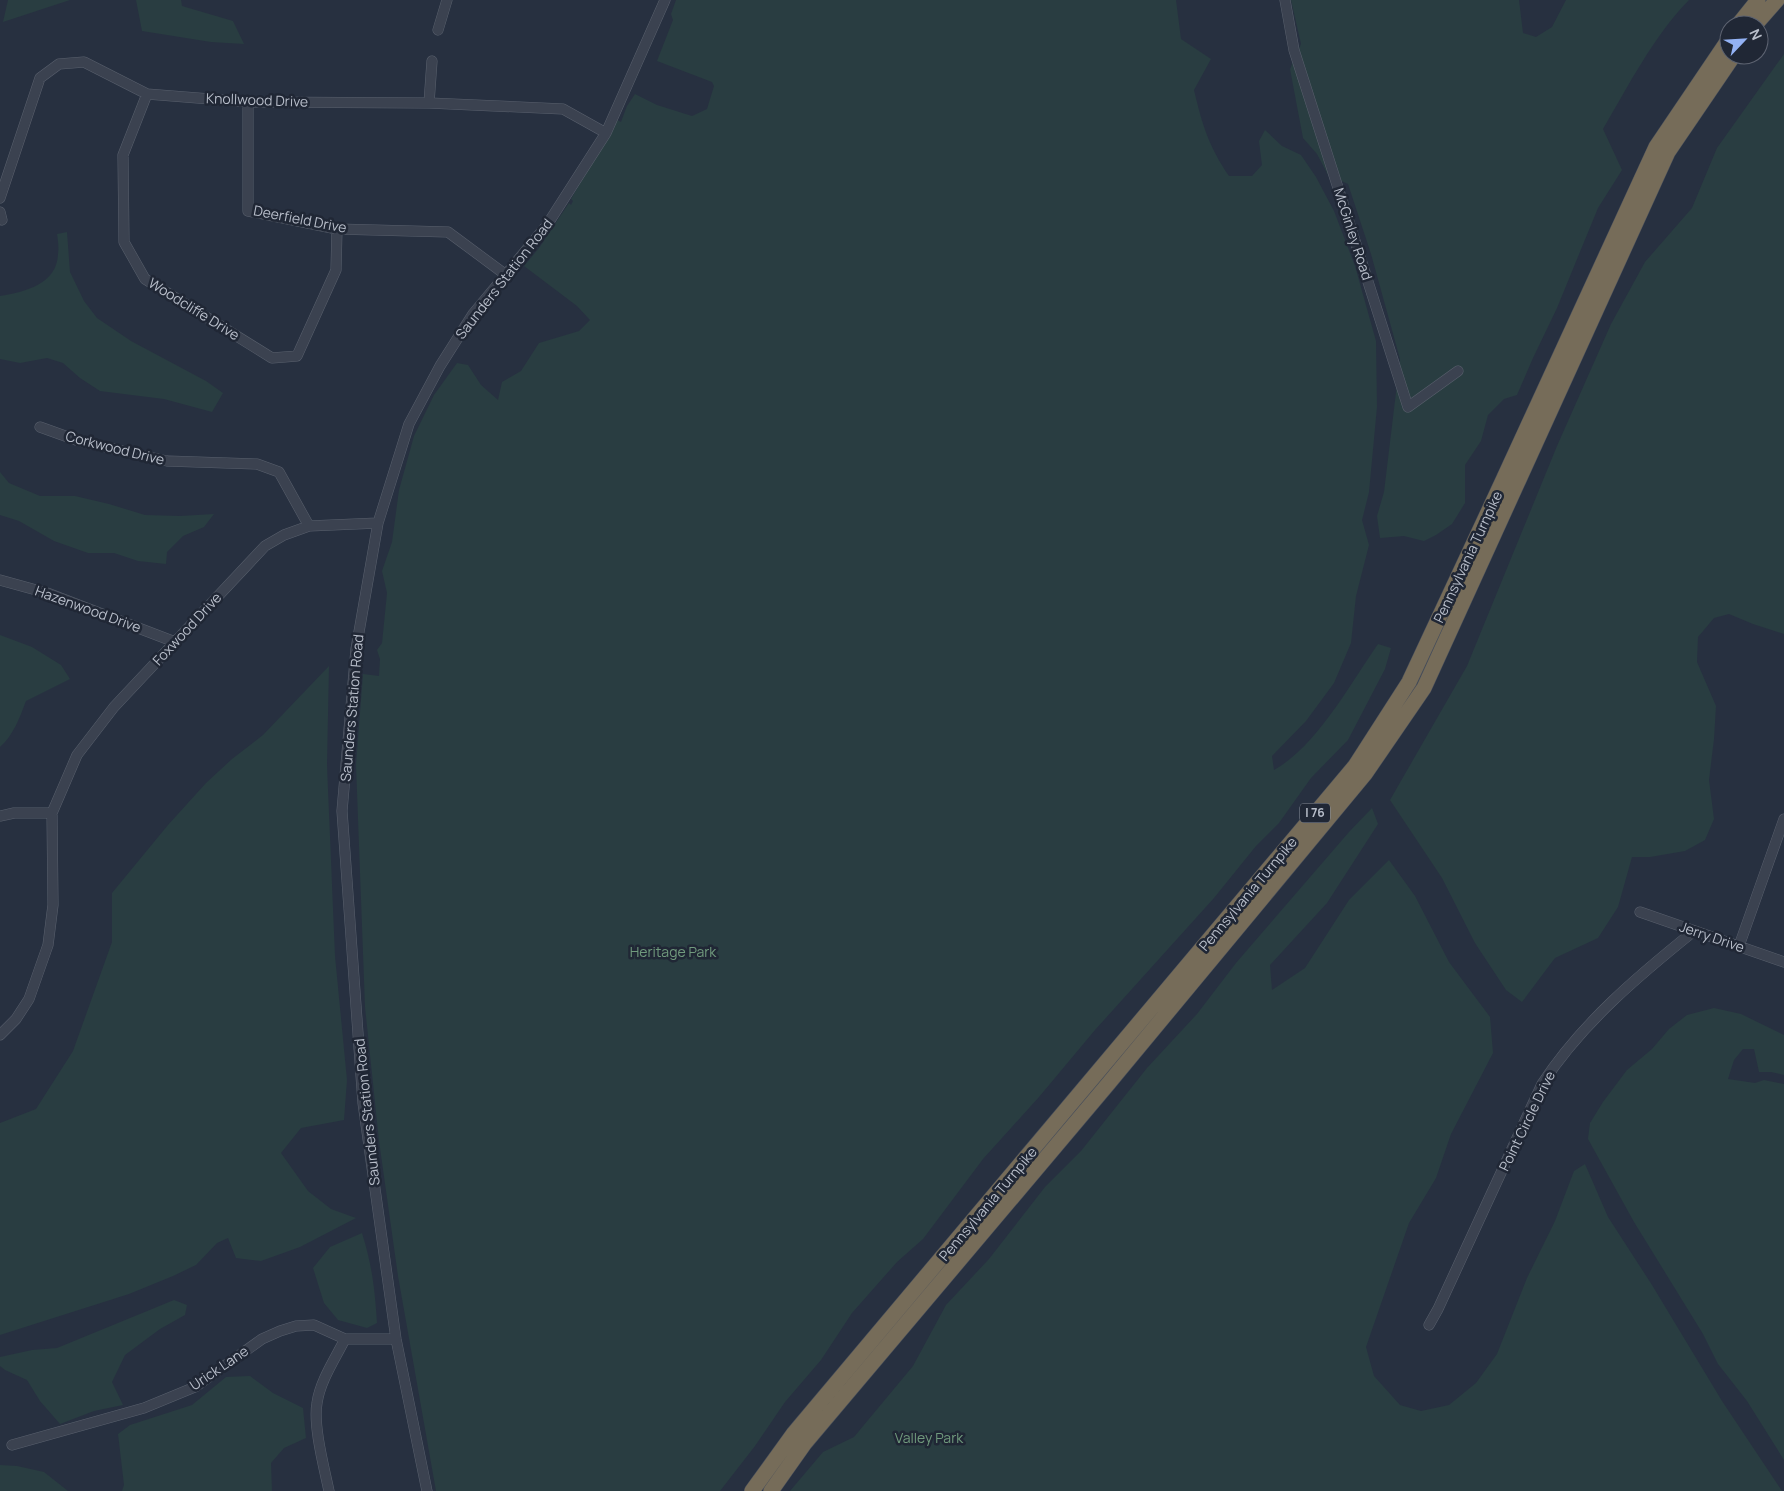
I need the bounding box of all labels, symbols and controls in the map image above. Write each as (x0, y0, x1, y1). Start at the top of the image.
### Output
north arrow (1719, 15, 1769, 65)
text: N (1745, 26, 1767, 43)
street label: Knollwood Drive (206, 88, 308, 111)
street label: McGinley Road (1330, 185, 1377, 282)
street label: Deerfield Drive (252, 200, 348, 237)
street label: Saunders Station Road (451, 215, 557, 343)
street label: Woodcliffe Drive (145, 273, 243, 344)
street label: Corkwood Drive (64, 426, 166, 469)
street label: Pennsylvania Turnpike (1429, 488, 1506, 626)
street label: Hazenwood Drive (33, 581, 144, 637)
street label: Foxwood Drive (148, 588, 225, 669)
street label: Saunders Station Road (336, 633, 367, 782)
road number: I 76 (1300, 804, 1330, 822)
street label: Pennsylvania Turnpike (1194, 833, 1301, 955)
street label: Jerry Drive (1677, 917, 1747, 957)
park label: Heritage Park (630, 942, 717, 961)
street label: Saunders Station Road (349, 1038, 384, 1187)
street label: Point Circle Drive (1494, 1067, 1559, 1174)
street label: Pennsylvania Turnpike (934, 1143, 1041, 1265)
street label: Urick Lane (186, 1341, 252, 1394)
park label: Valley Park (895, 1428, 964, 1447)

